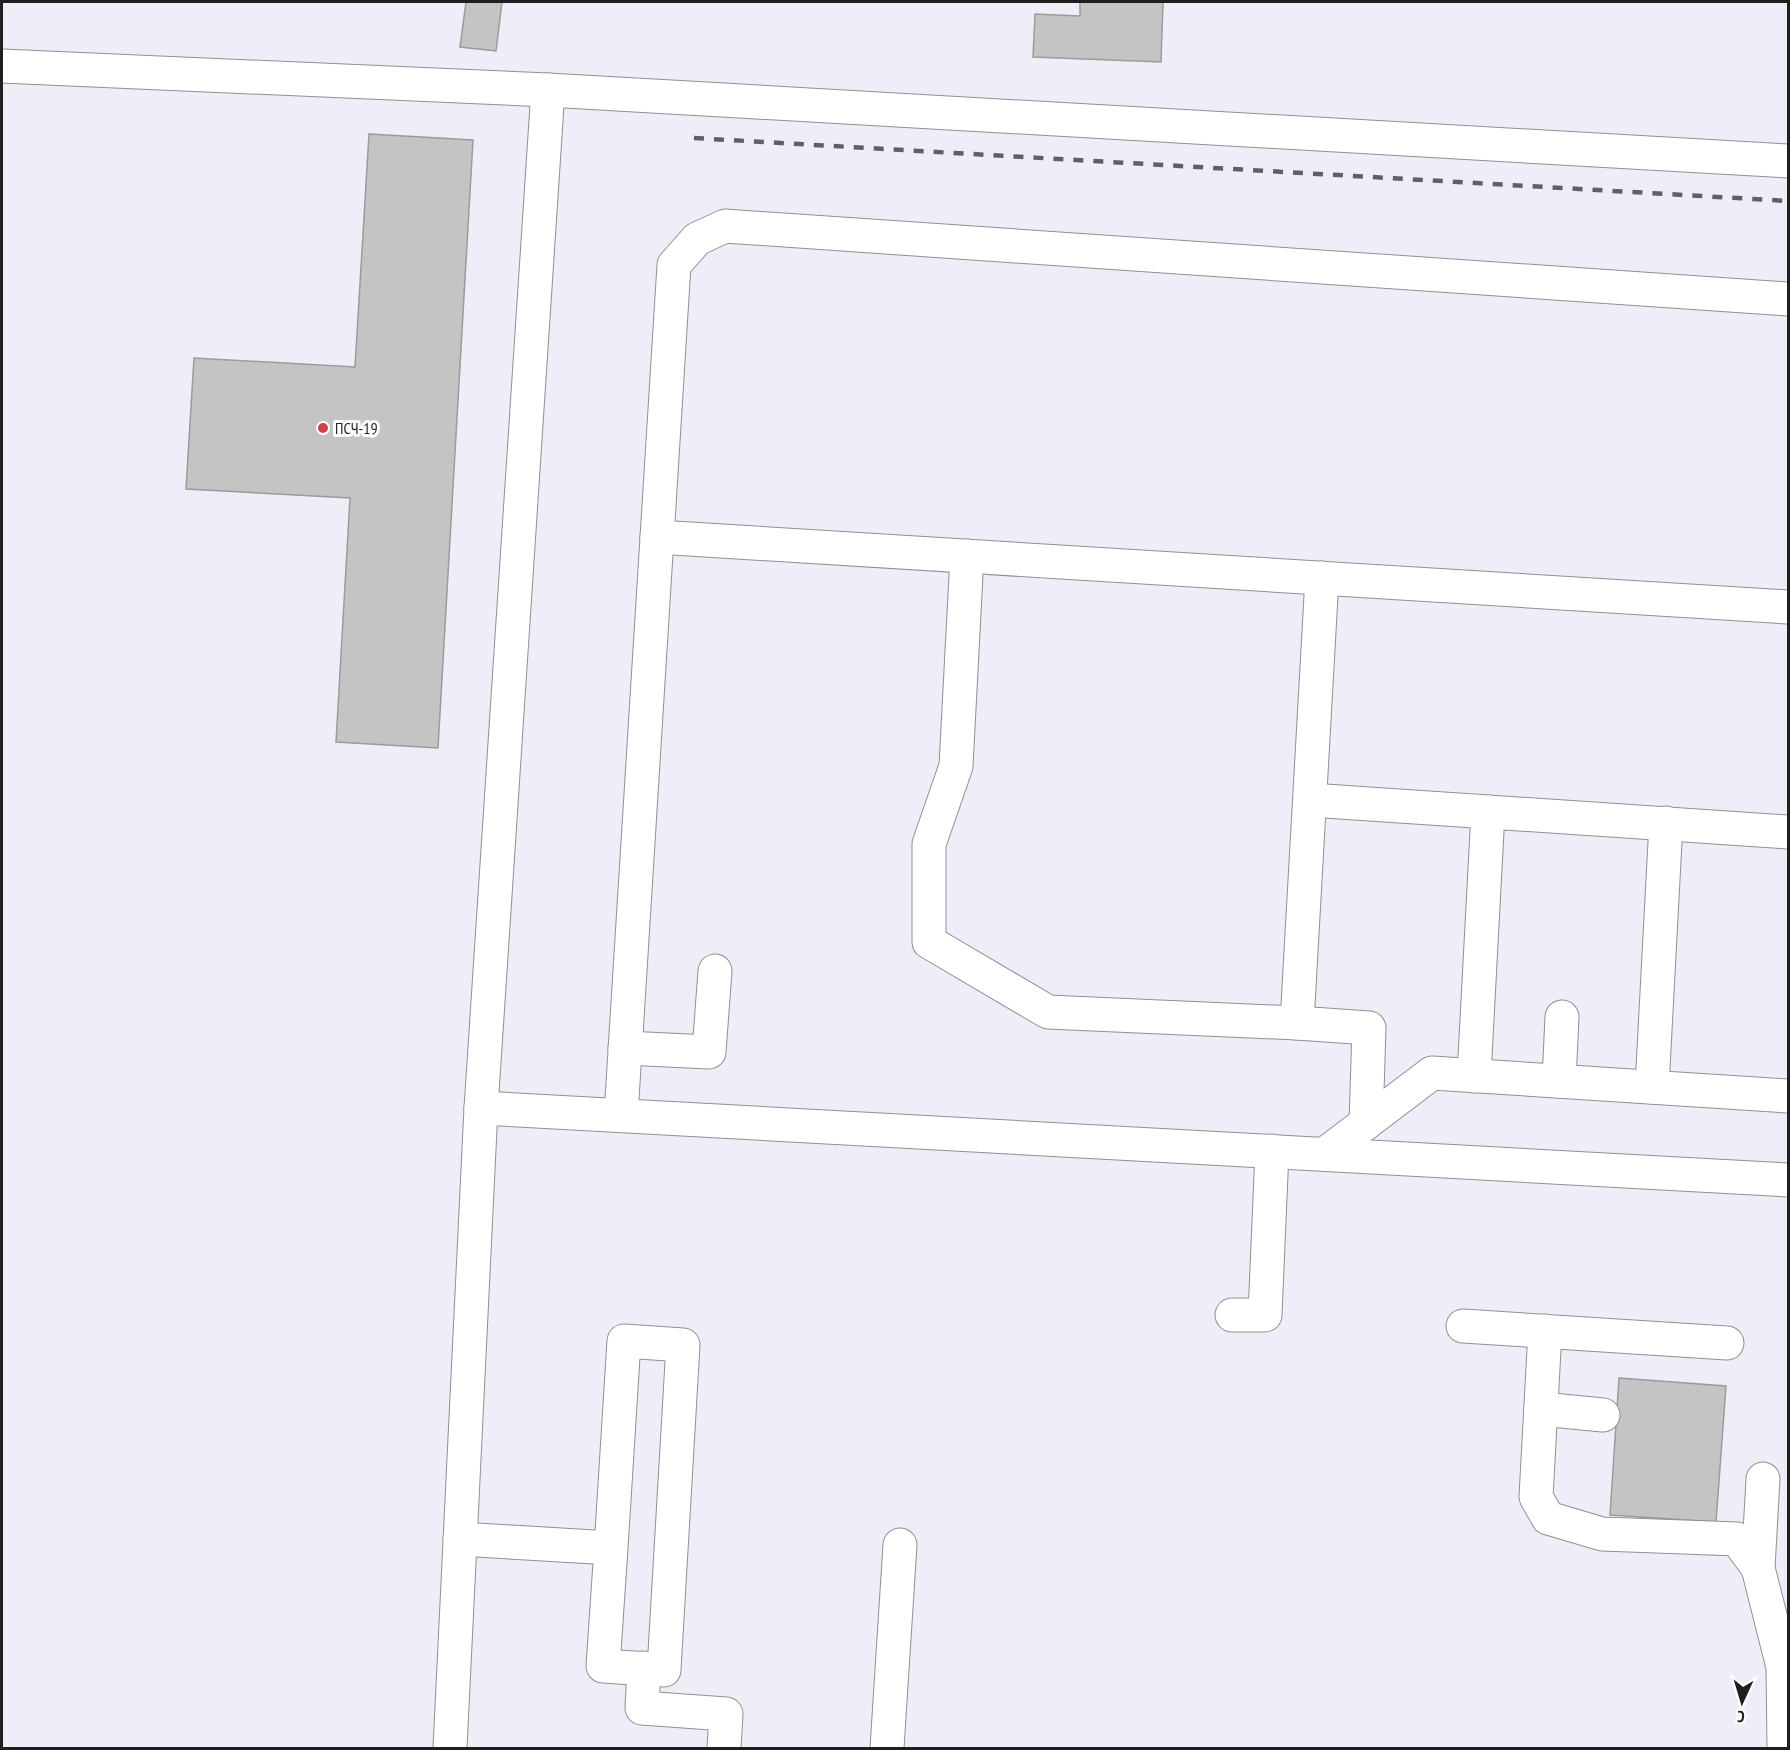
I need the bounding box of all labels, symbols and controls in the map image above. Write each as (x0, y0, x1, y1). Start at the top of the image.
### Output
place label: ПСЧ-19 (335, 418, 378, 438)
marker: ПСЧ-19 (316, 421, 330, 435)
north arrow (1712, 1672, 1772, 1732)
text: С (1736, 1707, 1745, 1727)

